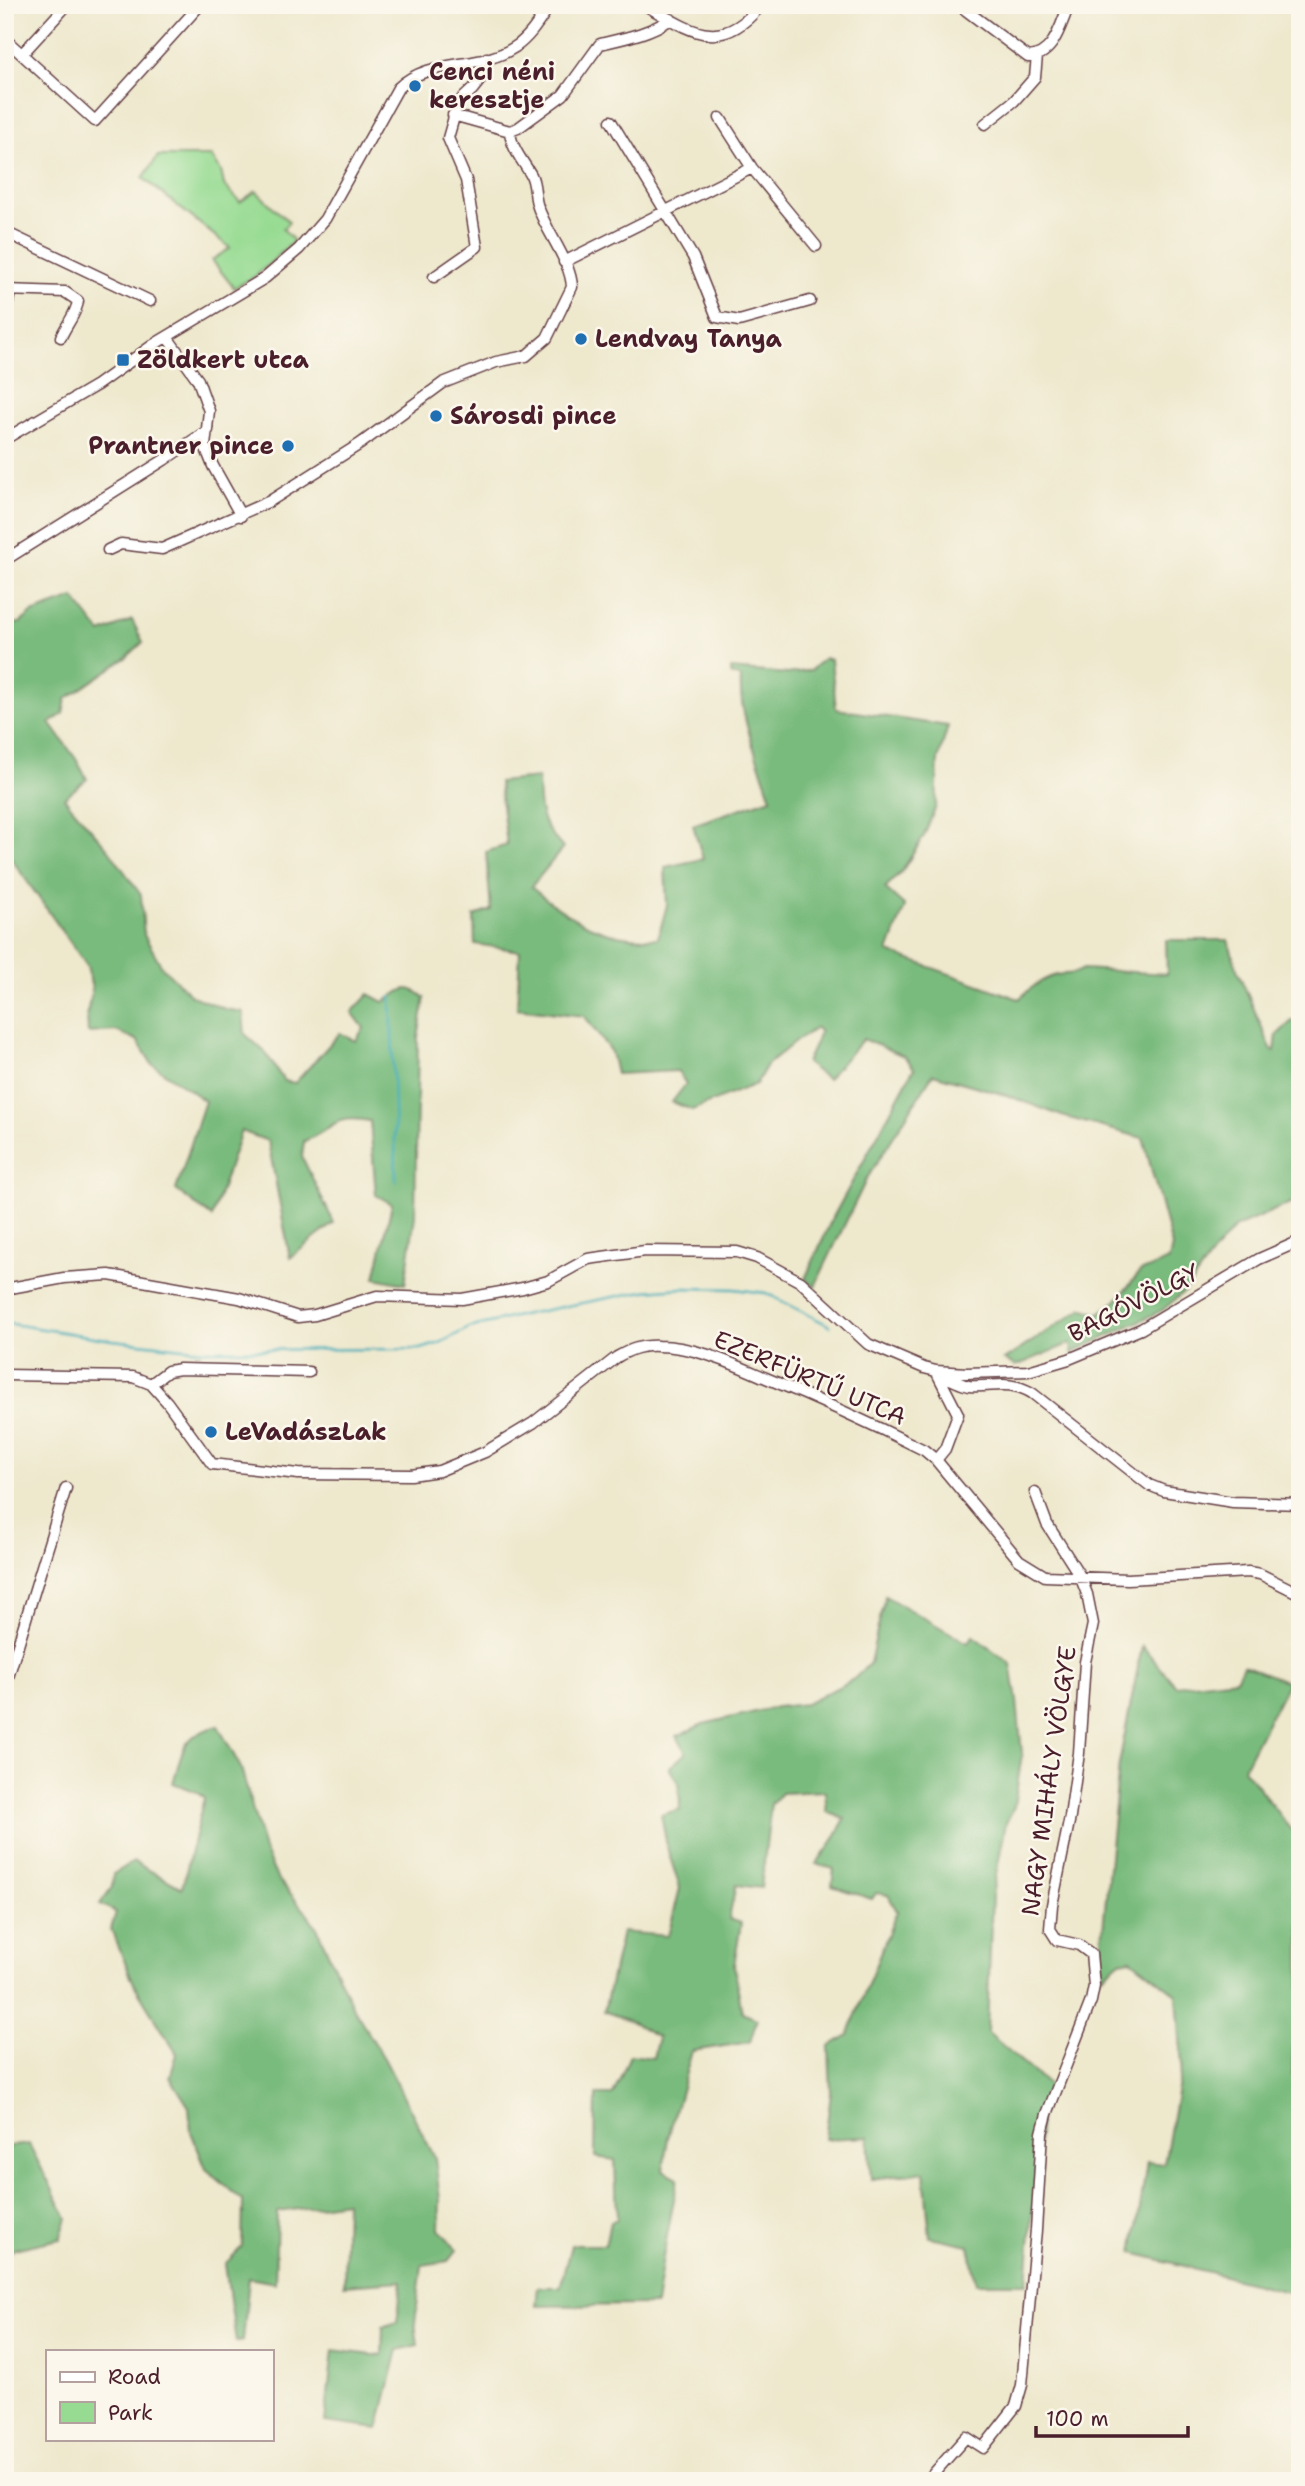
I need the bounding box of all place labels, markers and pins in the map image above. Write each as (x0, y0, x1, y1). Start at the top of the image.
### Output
place label: Cenci néni keresztje (429, 56, 555, 116)
marker: Cenci néni keresztje (407, 78, 423, 94)
place label: Lendvay Tanya (595, 323, 783, 355)
marker: Lendvay Tanya (573, 331, 589, 347)
place label: Zöldkert utca (137, 344, 310, 376)
marker: Zöldkert utca (115, 352, 131, 368)
place label: Sárosdi pince (450, 400, 617, 432)
marker: Sárosdi pince (428, 408, 444, 424)
place label: Prantner pince (88, 430, 274, 462)
marker: Prantner pince (280, 438, 296, 454)
place label: LeVadászLak (225, 1416, 387, 1448)
marker: LeVadászLak (203, 1424, 219, 1440)

